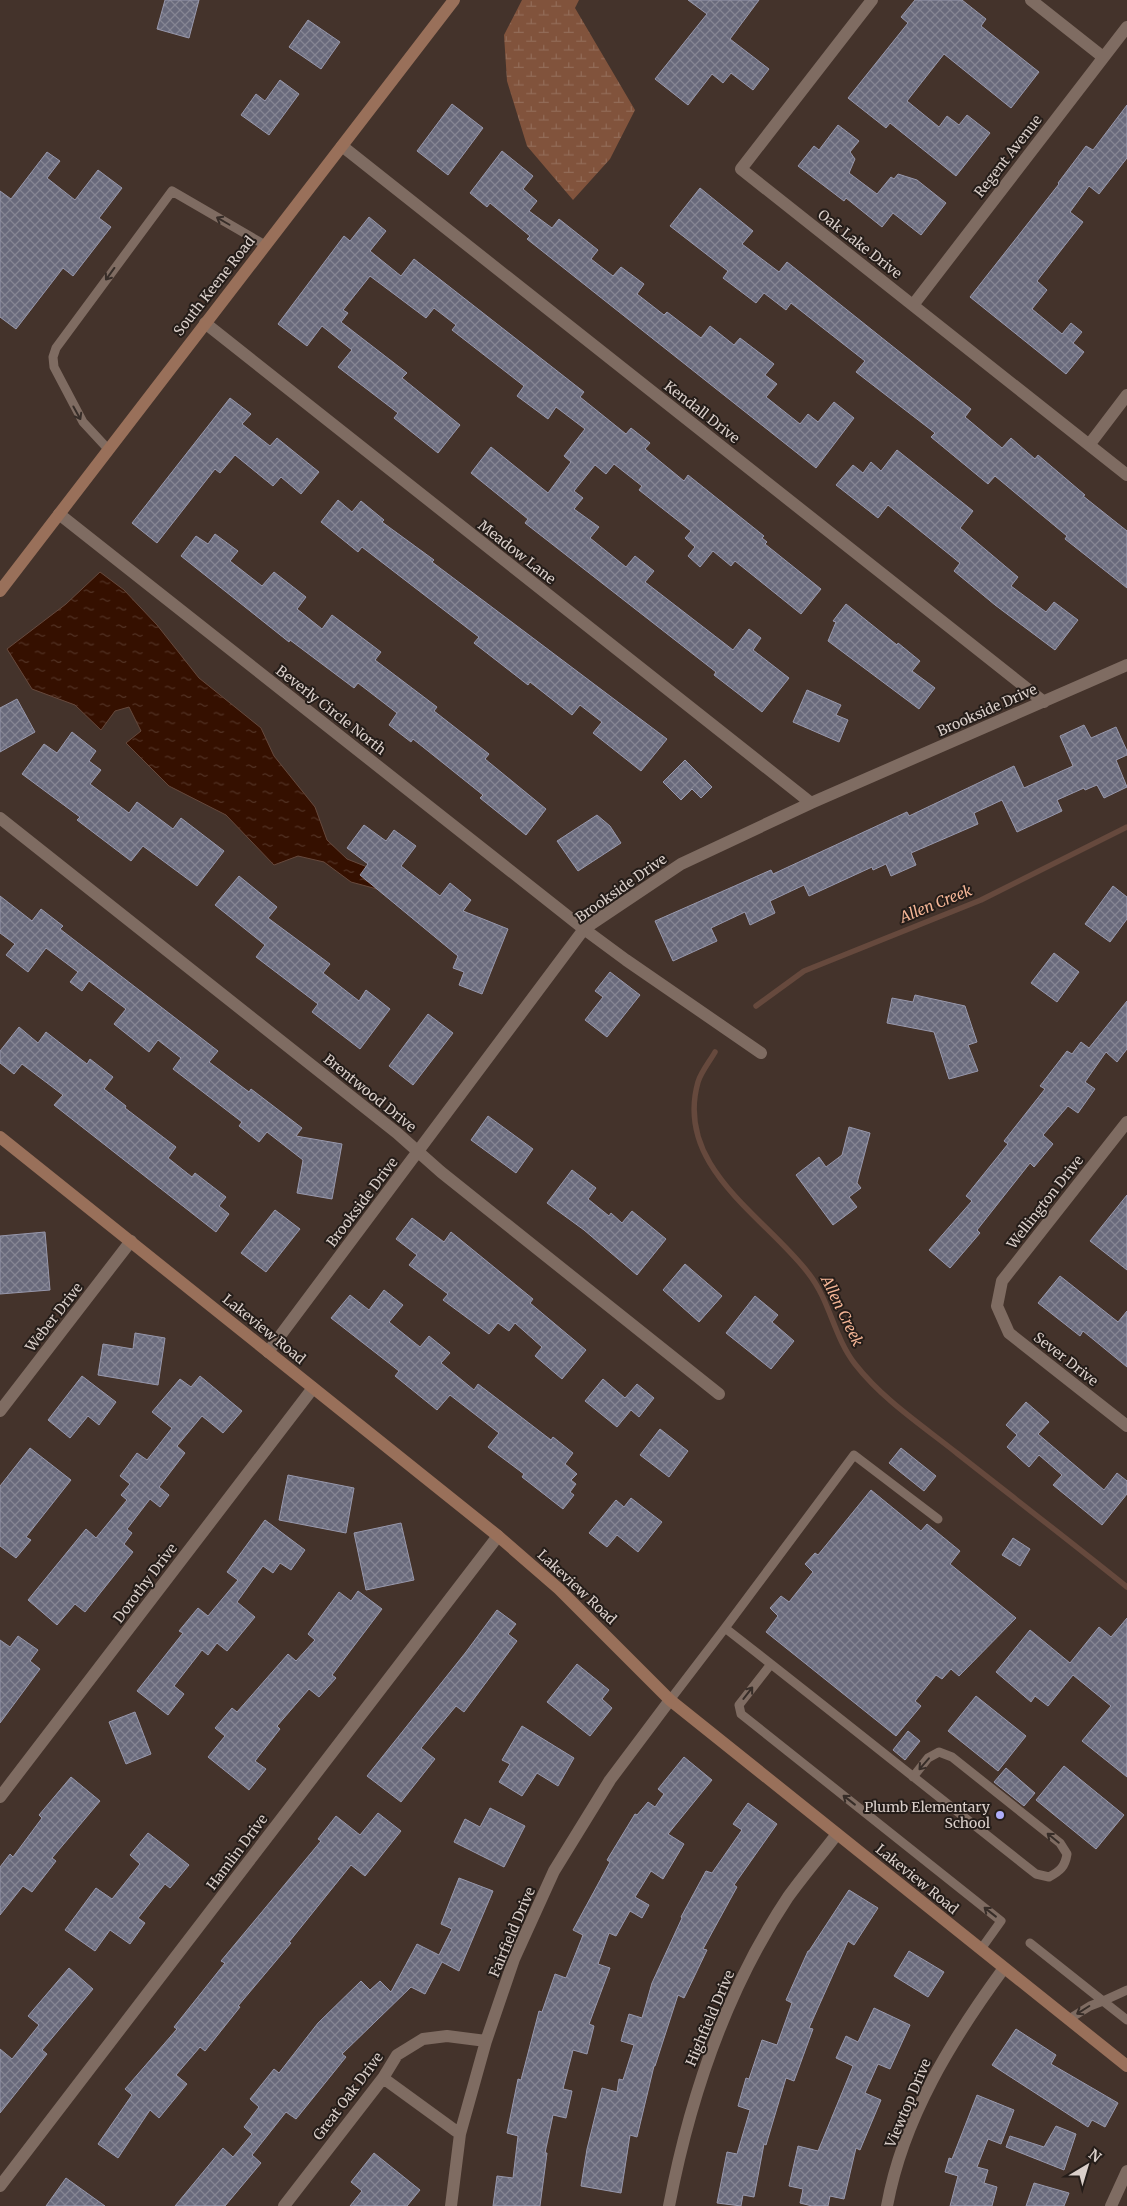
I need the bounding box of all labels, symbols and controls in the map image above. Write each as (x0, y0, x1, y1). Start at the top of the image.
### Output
street label: Regent Avenue (970, 111, 1046, 201)
street label: Oak Lake Drive (814, 206, 906, 282)
one-way arrow (216, 215, 230, 225)
street label: South Keene Road (169, 232, 259, 340)
one-way arrow (105, 267, 116, 280)
street label: Kendall Drive (661, 377, 743, 447)
one-way arrow (73, 405, 83, 419)
street label: Meadow Lane (475, 516, 559, 588)
street label: Beverly Circle North (272, 661, 390, 759)
street label: Brookside Drive (934, 680, 1040, 740)
street label: Brookside Drive (572, 850, 670, 926)
water label: Allen Creek (896, 880, 975, 927)
street label: Brentwood Drive (320, 1050, 420, 1136)
street label: Wellington Drive (1002, 1152, 1087, 1253)
street label: Brookside Drive (322, 1154, 402, 1250)
water label: Allen Creek (817, 1271, 868, 1350)
street label: Weber Drive (21, 1279, 87, 1356)
street label: Lakeview Road (219, 1290, 310, 1368)
street label: Sever Drive (1030, 1328, 1102, 1390)
street label: Dorothy Drive (109, 1540, 181, 1626)
street label: Lakeview Road (534, 1546, 621, 1629)
one-way arrow (743, 1687, 754, 1700)
one-way arrow (918, 1757, 930, 1770)
one-way arrow (843, 1795, 856, 1806)
place label: Plumb Elementary School (864, 1798, 991, 1832)
marker: Plumb Elementary School (994, 1809, 1006, 1821)
street label: Hamlin Drive (203, 1811, 271, 1893)
one-way arrow (1047, 1832, 1060, 1843)
street label: Lakeview Road (872, 1840, 963, 1918)
street label: Fairfield Drive (485, 1884, 539, 1980)
one-way arrow (984, 1907, 997, 1918)
street label: Highfield Drive (682, 1967, 738, 2069)
one-way arrow (1077, 2005, 1091, 2015)
street label: Great Oak Drive (309, 2048, 387, 2144)
street label: Viewtop Drive (881, 2056, 935, 2151)
north arrow (1062, 2141, 1112, 2191)
text: N (1085, 2145, 1105, 2166)

